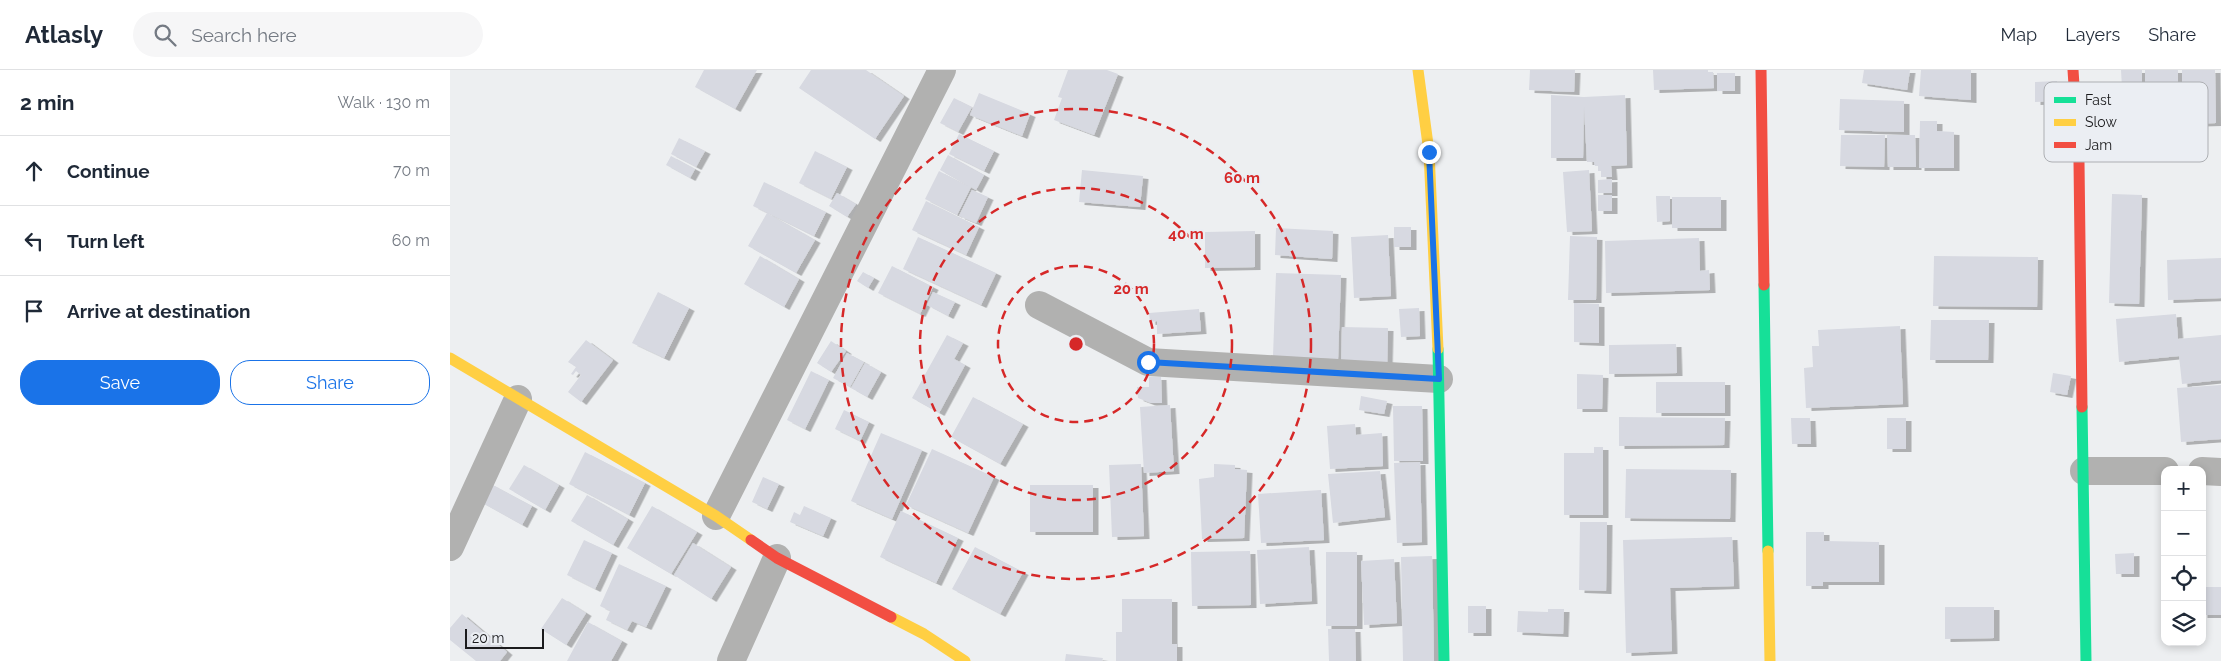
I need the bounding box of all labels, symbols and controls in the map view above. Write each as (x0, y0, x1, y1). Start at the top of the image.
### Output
search box (133, 12, 483, 57)
text: Atlasly (25, 20, 103, 49)
icon: search (151, 21, 179, 49)
text: Search here (191, 24, 297, 46)
text: Map (2001, 24, 2037, 45)
text: Layers (2065, 24, 2120, 45)
text: Share (2148, 24, 2196, 45)
legend (2044, 82, 2208, 162)
text: 2 min (20, 90, 74, 115)
text: Fast (2085, 92, 2112, 108)
text: Walk · 130 m (337, 93, 430, 112)
text: Slow (2085, 114, 2117, 130)
text: Jam (2085, 137, 2112, 153)
route end (1418, 141, 1441, 164)
icon: ahead (20, 157, 48, 185)
text: Continue (67, 160, 150, 182)
text: 70 m (393, 161, 430, 180)
text: 60 m (1224, 169, 1260, 187)
text: 40 m (1168, 225, 1204, 243)
icon: left (20, 227, 48, 255)
text: Turn left (67, 230, 144, 252)
text: 60 m (392, 231, 430, 250)
text: 20 m (1113, 280, 1149, 298)
icon: arrive (20, 297, 48, 325)
text: Arrive at destination (67, 300, 251, 322)
centre of rings (1067, 335, 1085, 353)
route start (1137, 351, 1160, 374)
button: Save (20, 360, 220, 405)
button: Share (230, 360, 430, 405)
map controls (2161, 466, 2206, 646)
button: + (2161, 466, 2206, 511)
button: − (2161, 511, 2206, 556)
button: locate (2161, 556, 2206, 601)
button: layers (2161, 601, 2206, 646)
scale bar (465, 626, 544, 649)
text: 20 m (472, 630, 504, 646)

